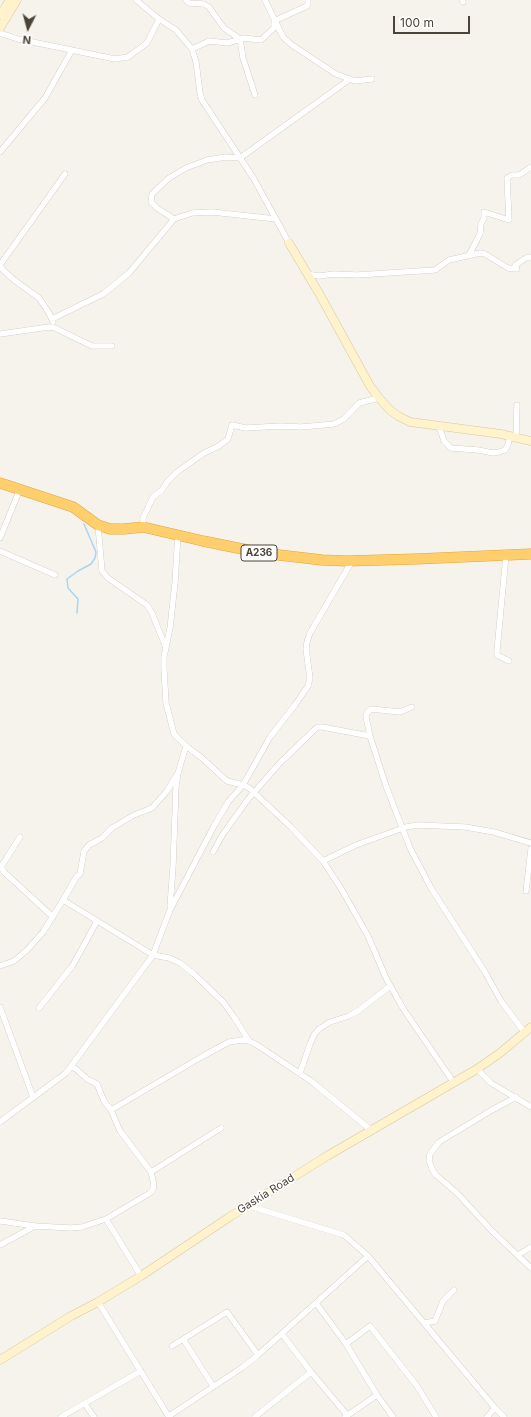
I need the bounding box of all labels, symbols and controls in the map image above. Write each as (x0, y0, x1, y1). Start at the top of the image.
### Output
north arrow (8, 8, 48, 48)
scale bar (395, 8, 472, 34)
text: 100 m (400, 15, 434, 30)
text: N (22, 33, 32, 47)
road number: A236 (241, 545, 277, 561)
street label: Gaskia Road (235, 1171, 297, 1217)

